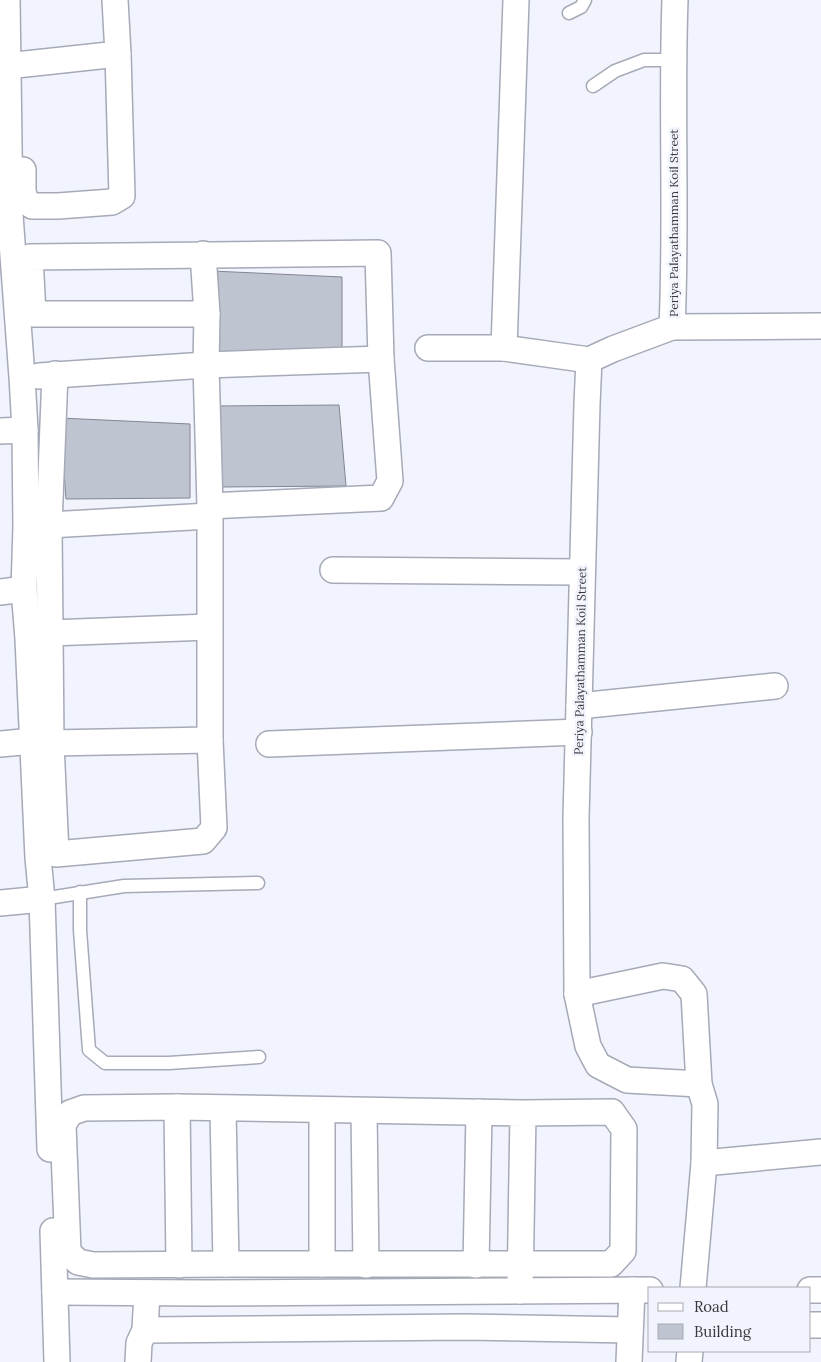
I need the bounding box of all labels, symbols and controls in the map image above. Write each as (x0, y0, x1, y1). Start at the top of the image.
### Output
street label: Periya Palayathamman Koil Street (666, 129, 681, 317)
street label: Periya Palayathamman Koil Street (571, 567, 589, 755)
legend (648, 1287, 811, 1352)
text: Road (694, 1297, 729, 1316)
text: Building (694, 1322, 752, 1341)

